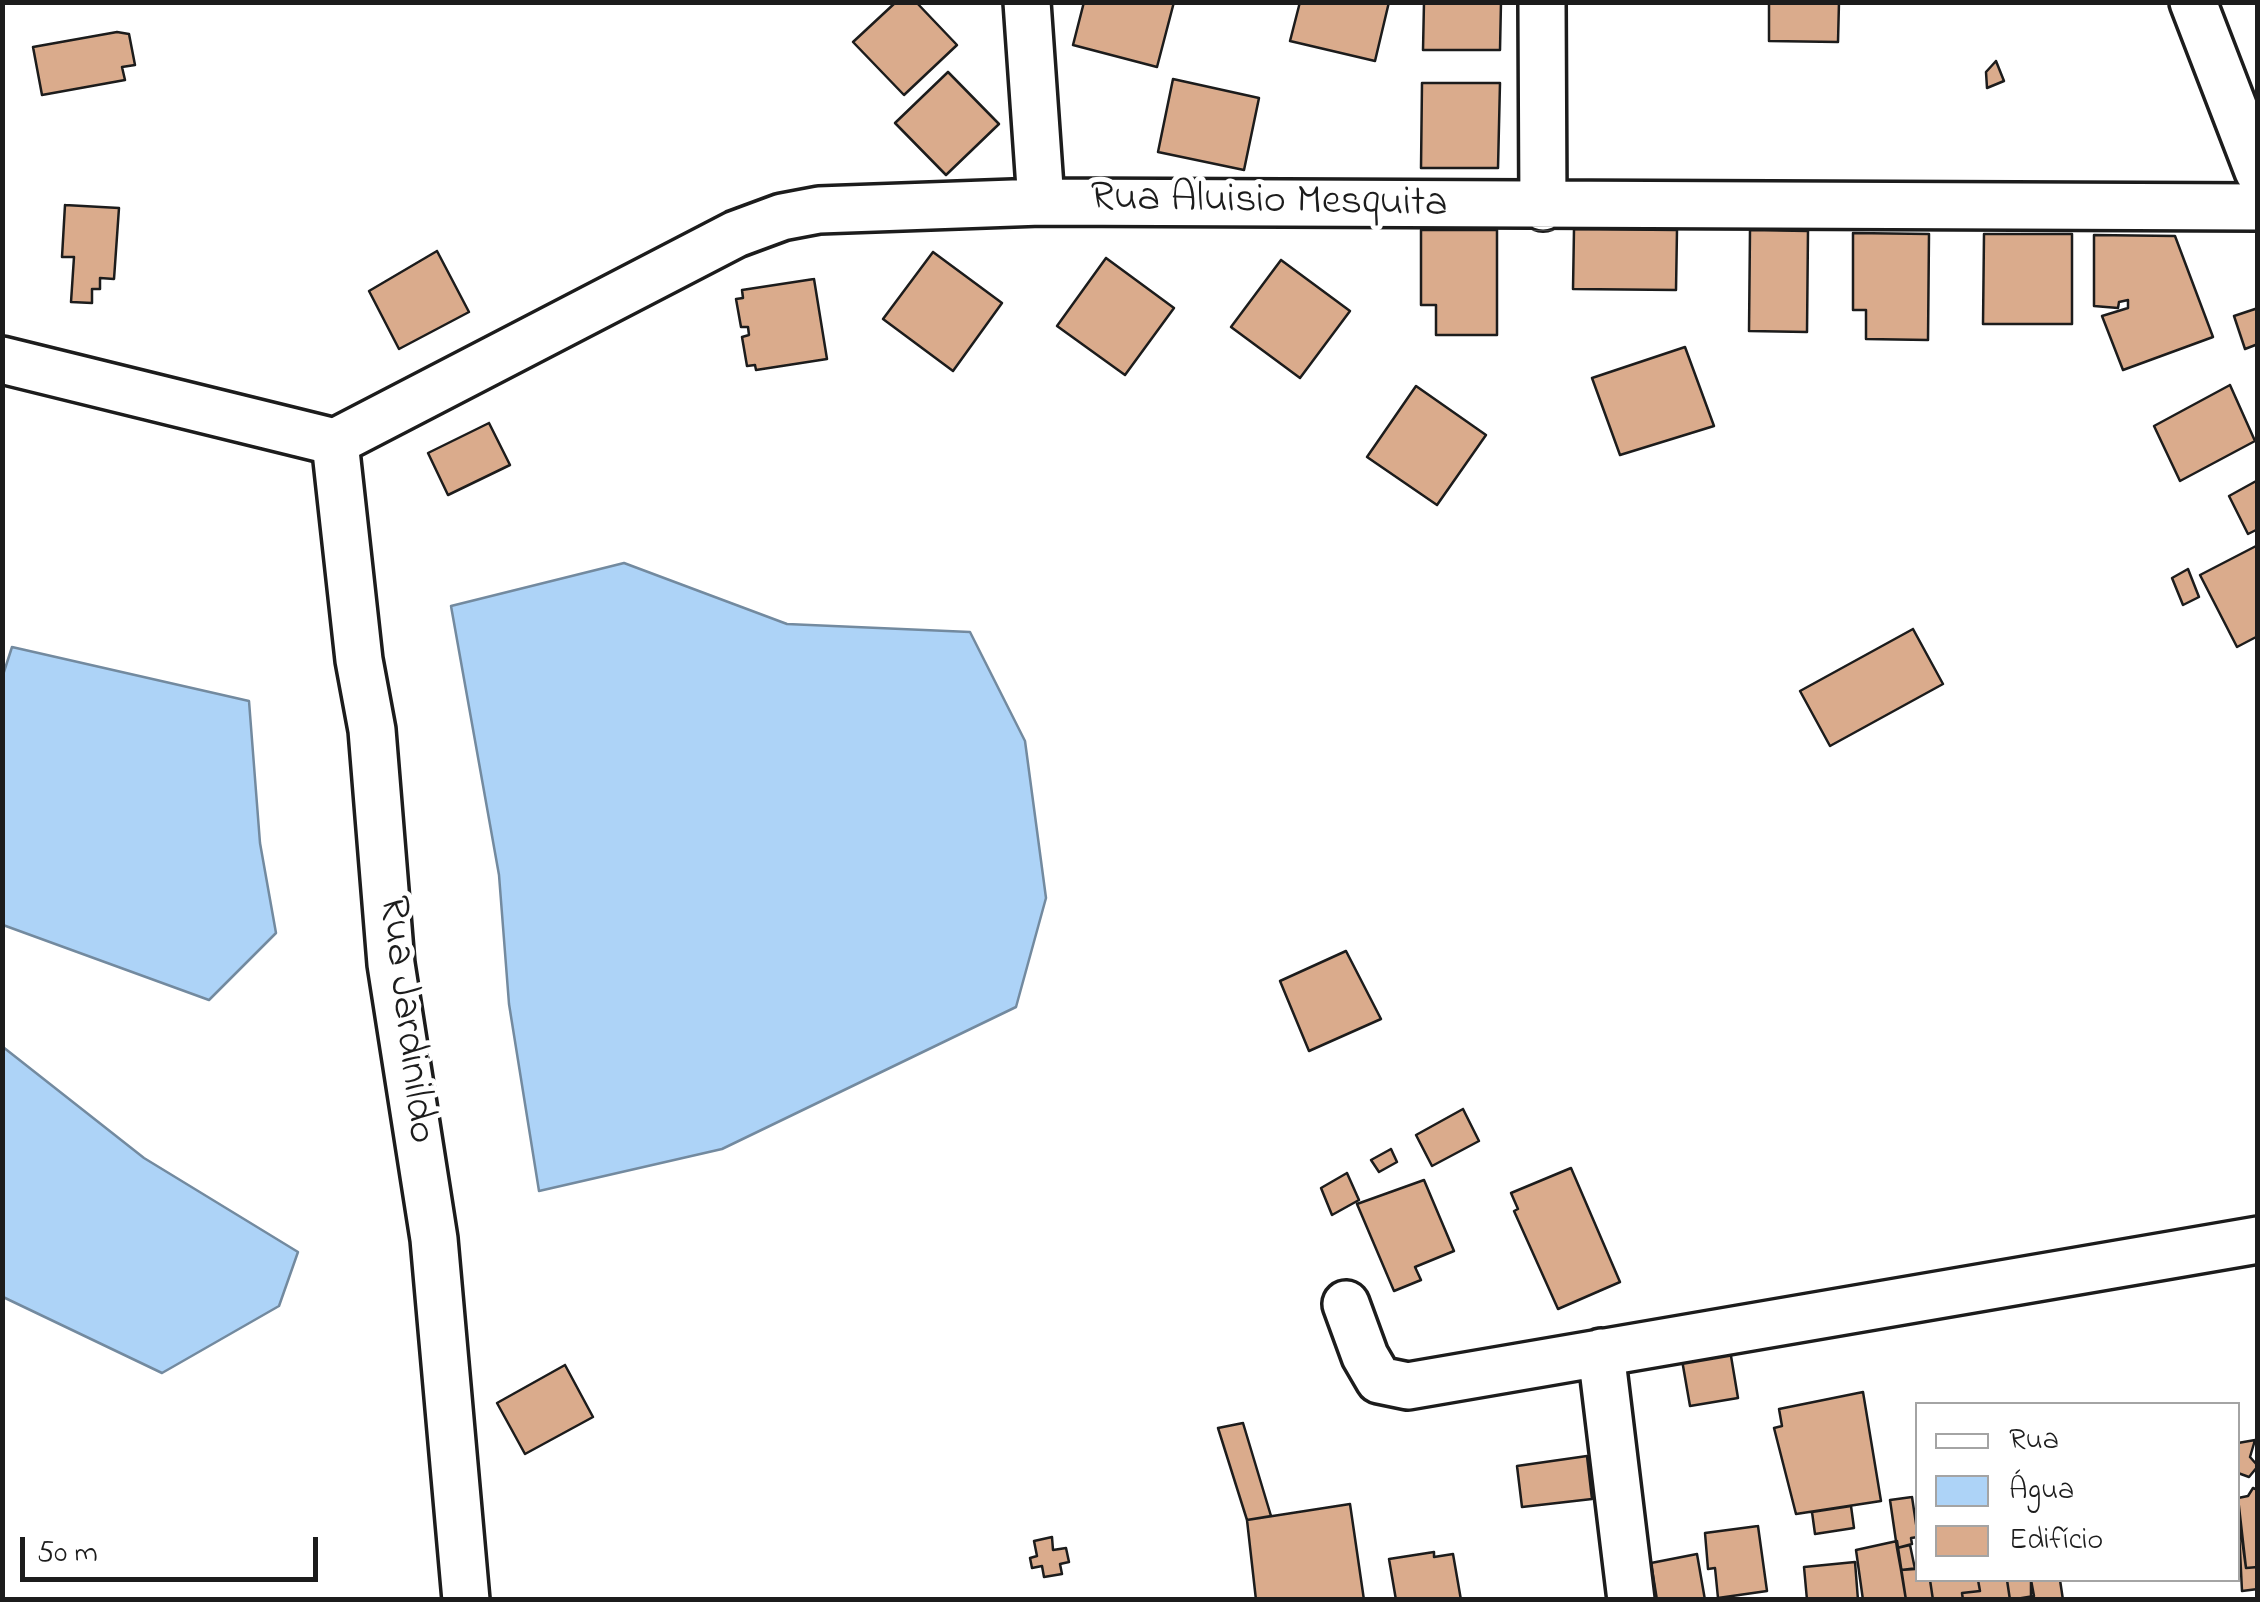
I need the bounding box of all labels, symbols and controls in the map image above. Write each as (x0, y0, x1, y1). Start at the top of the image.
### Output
street label: Rua Aluisio Mesquita (1090, 176, 1448, 232)
street label: Rua Jardinildo (364, 894, 444, 1146)
legend (1915, 1402, 2240, 1582)
text: Rua (2009, 1419, 2059, 1463)
text: Água (2009, 1469, 2074, 1513)
scale bar (25, 1517, 322, 1579)
text: Edifício (2009, 1519, 2103, 1563)
text: 50 m (37, 1532, 98, 1576)

